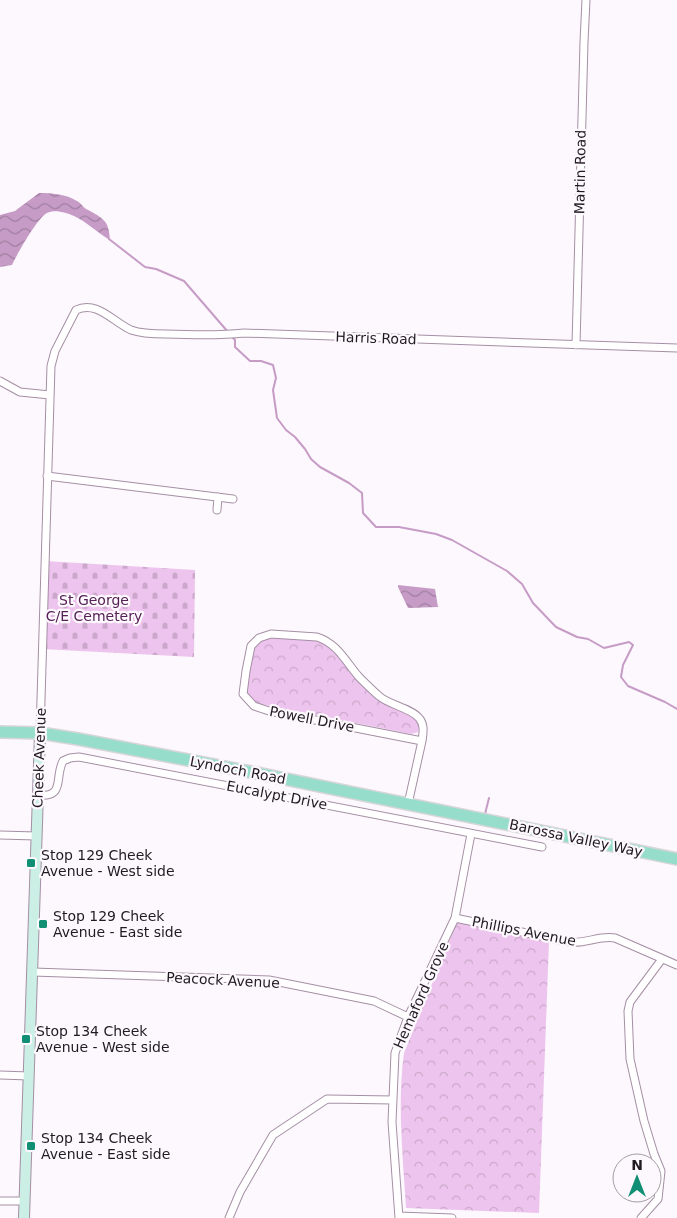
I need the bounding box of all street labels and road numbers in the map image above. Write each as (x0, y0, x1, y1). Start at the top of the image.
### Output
street label: Martin Road (571, 130, 589, 214)
street label: Harris Road (335, 329, 417, 347)
street label: Powell Drive (268, 703, 356, 735)
street label: Cheek Avenue (29, 708, 49, 808)
street label: Lyndoch Road (189, 753, 287, 787)
street label: Eucalypt Drive (225, 777, 329, 813)
street label: Barossa Valley Way (508, 816, 644, 860)
street label: Phillips Avenue (471, 913, 577, 949)
street label: Hemaford Grove (390, 939, 452, 1051)
street label: Peacock Avenue (166, 969, 280, 991)

